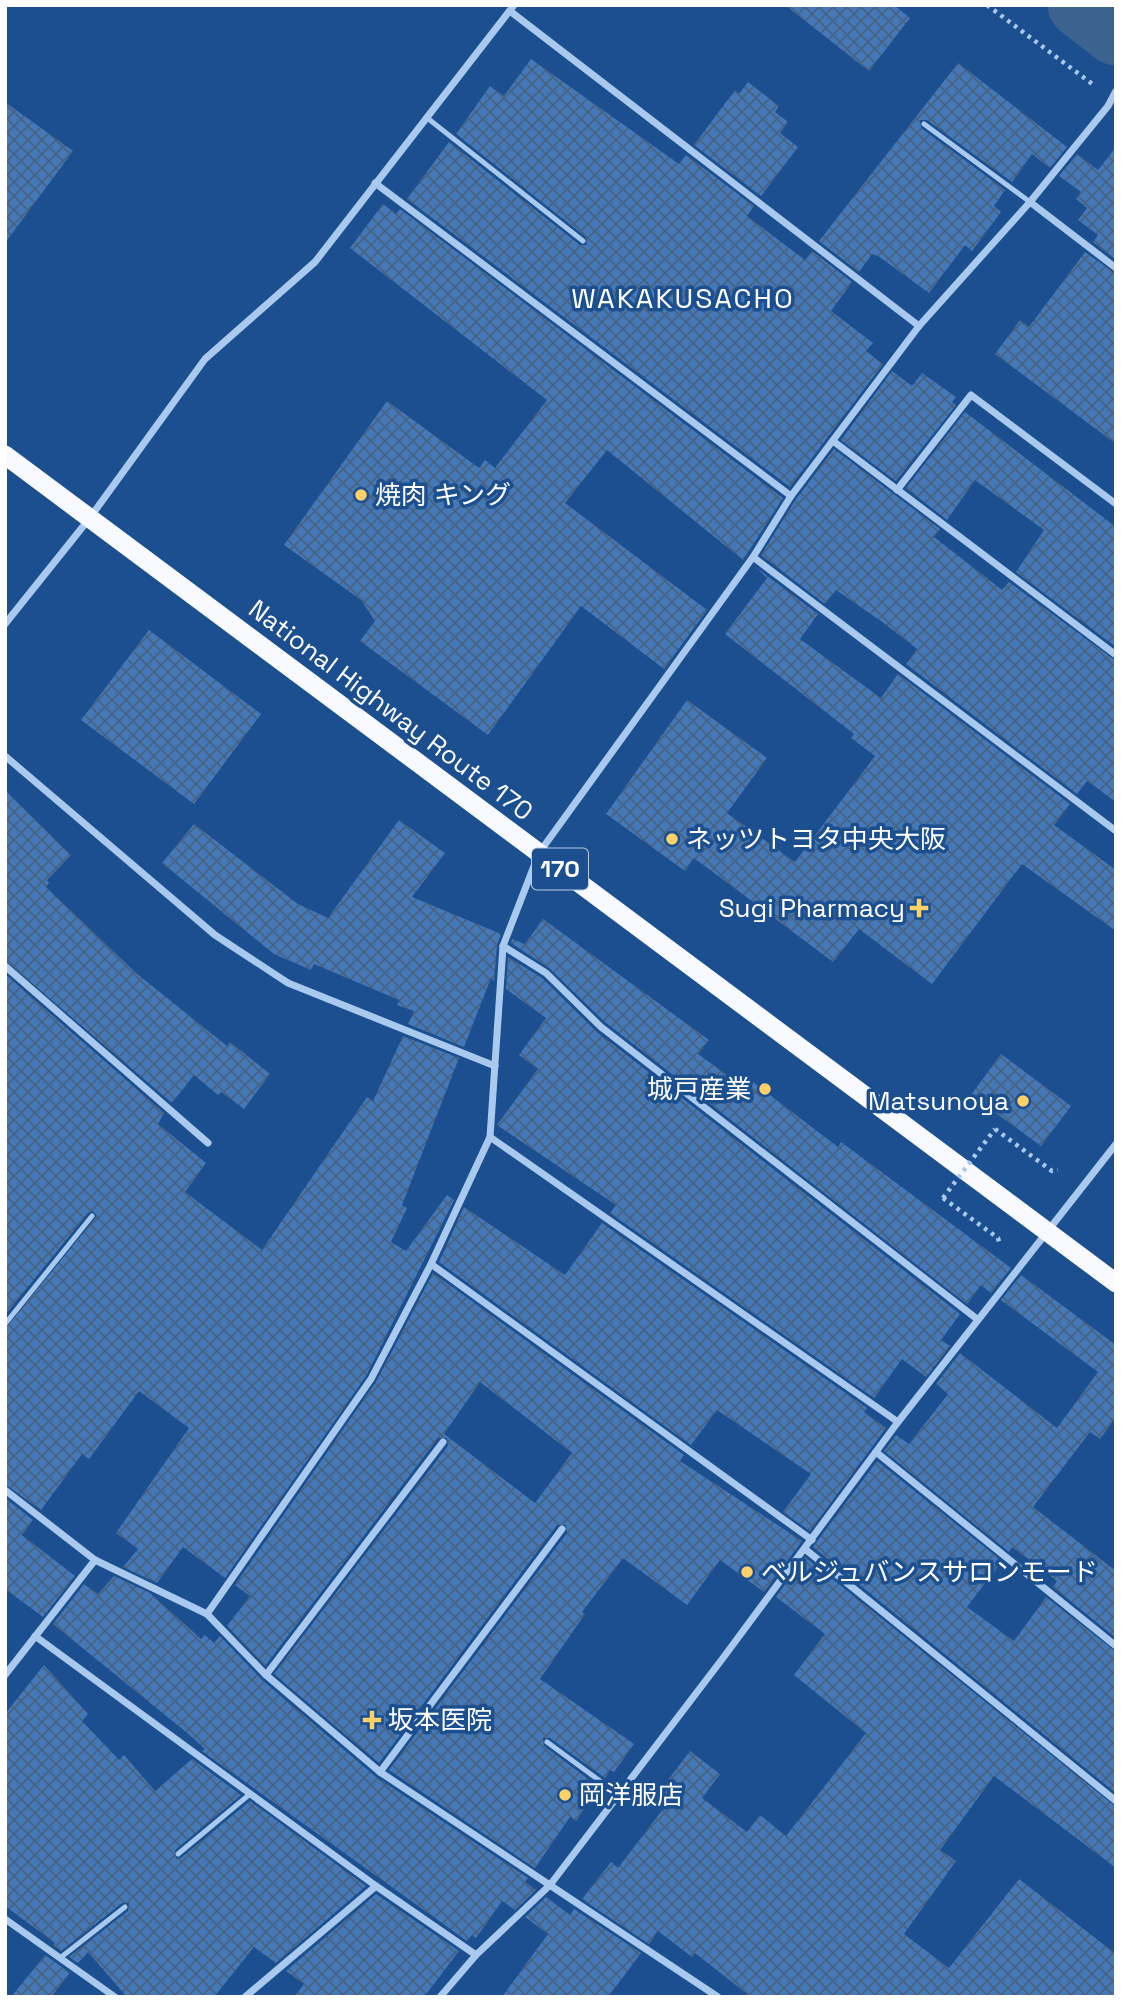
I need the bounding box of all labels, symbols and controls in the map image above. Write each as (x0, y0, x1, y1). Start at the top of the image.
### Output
district label: WAKAKUSACHO (571, 280, 795, 316)
place label: 焼肉 キング (375, 478, 511, 512)
marker: 焼肉 キング (353, 487, 369, 503)
street label: National Highway Route 170 (242, 592, 540, 828)
place label: ネッツトヨタ中央大阪 (686, 822, 946, 856)
marker: ネッツトヨタ中央大阪 (664, 831, 680, 847)
road number: 170 (532, 848, 588, 890)
place label: Sugi Pharmacy (719, 891, 905, 925)
marker: Sugi Pharmacy (911, 900, 927, 916)
place label: 城戸産業 (647, 1072, 751, 1106)
marker: 城戸産業 (757, 1081, 773, 1097)
place label: Matsunoya (868, 1084, 1009, 1118)
marker: Matsunoya (1015, 1093, 1031, 1109)
place label: ベルジュバンスサロンモード (761, 1555, 1098, 1589)
marker: ベルジュバンスサロンモード (739, 1564, 755, 1580)
place label: 坂本医院 (388, 1703, 492, 1737)
marker: 坂本医院 (362, 1710, 382, 1730)
place label: 岡洋服店 (579, 1778, 683, 1812)
marker: 岡洋服店 (557, 1787, 573, 1803)

